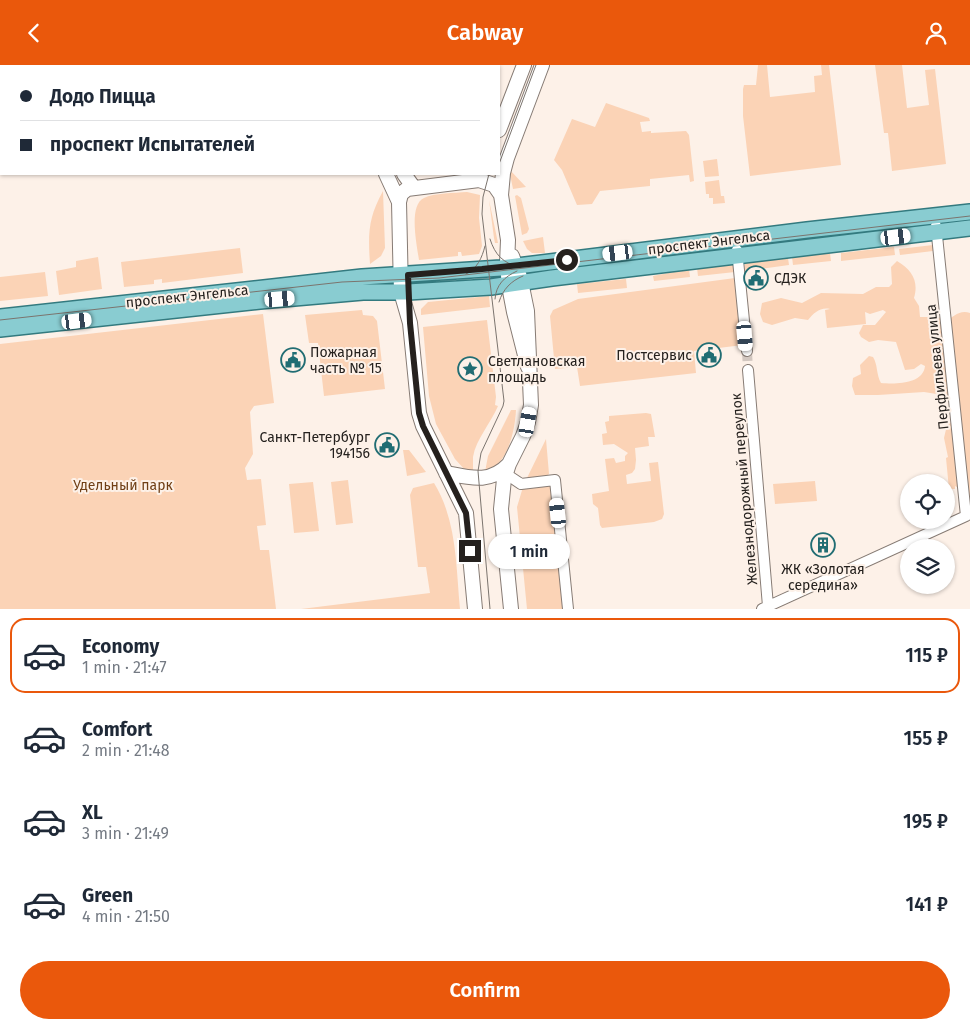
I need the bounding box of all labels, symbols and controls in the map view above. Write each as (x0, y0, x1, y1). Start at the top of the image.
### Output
icon: back (20, 19, 48, 47)
text: Cabway (447, 19, 523, 46)
icon: person (922, 19, 950, 47)
text: Додо Пицца (50, 85, 156, 108)
text: проспект Испытателей (50, 133, 255, 156)
street label: проспект Энгельса (647, 227, 771, 258)
car (880, 228, 911, 246)
car (602, 244, 633, 262)
route start (556, 249, 578, 271)
public building icon: СДЭК (743, 265, 769, 291)
place label: СДЭК (774, 270, 807, 287)
street label: проспект Энгельса (125, 282, 249, 311)
car (264, 290, 295, 308)
street label: Перфильева улица (922, 303, 953, 431)
car (61, 312, 92, 330)
car (736, 320, 753, 352)
public building icon: Постсервис (696, 342, 722, 368)
place label: Пожарная часть № 15 (310, 344, 382, 377)
public building icon: Пожарная часть № 15 (280, 347, 306, 373)
place label: Постсервис (616, 347, 692, 364)
place label: Светлановская площадь (488, 353, 585, 386)
place icon: Светлановская площадь (457, 356, 483, 382)
street label: Железнодорожный переулок (728, 392, 761, 586)
car (518, 406, 537, 438)
place label: Санкт-Петербург 194156 (260, 429, 370, 462)
public building icon: Санкт-Петербург 194156 (374, 432, 400, 458)
map controls (900, 474, 955, 594)
button: locate (900, 474, 955, 529)
park label: Удельный парк (73, 477, 174, 494)
car (548, 497, 567, 529)
building icon: ЖК «Золотая середина» (810, 532, 836, 558)
callout: 1 min (488, 533, 570, 569)
button: layers (900, 539, 955, 594)
route end (459, 540, 481, 562)
text: 1 min (510, 542, 548, 561)
place label: ЖК «Золотая середина» (781, 561, 865, 594)
icon: car (22, 633, 67, 678)
text: Economy (82, 635, 159, 658)
text: 115 ₽ (905, 644, 948, 667)
text: 1 min · 21:47 (82, 658, 167, 677)
icon: car (22, 716, 67, 761)
text: Comfort (82, 718, 152, 741)
text: 155 ₽ (904, 727, 948, 750)
text: 2 min · 21:48 (82, 741, 170, 760)
icon: car (22, 799, 67, 844)
text: XL (82, 801, 103, 824)
text: 195 ₽ (903, 810, 948, 833)
text: 3 min · 21:49 (82, 824, 169, 843)
icon: car (22, 882, 67, 927)
text: Green (82, 884, 133, 907)
text: 141 ₽ (906, 893, 948, 916)
text: 4 min · 21:50 (82, 907, 170, 926)
button: Confirm (20, 961, 950, 1019)

